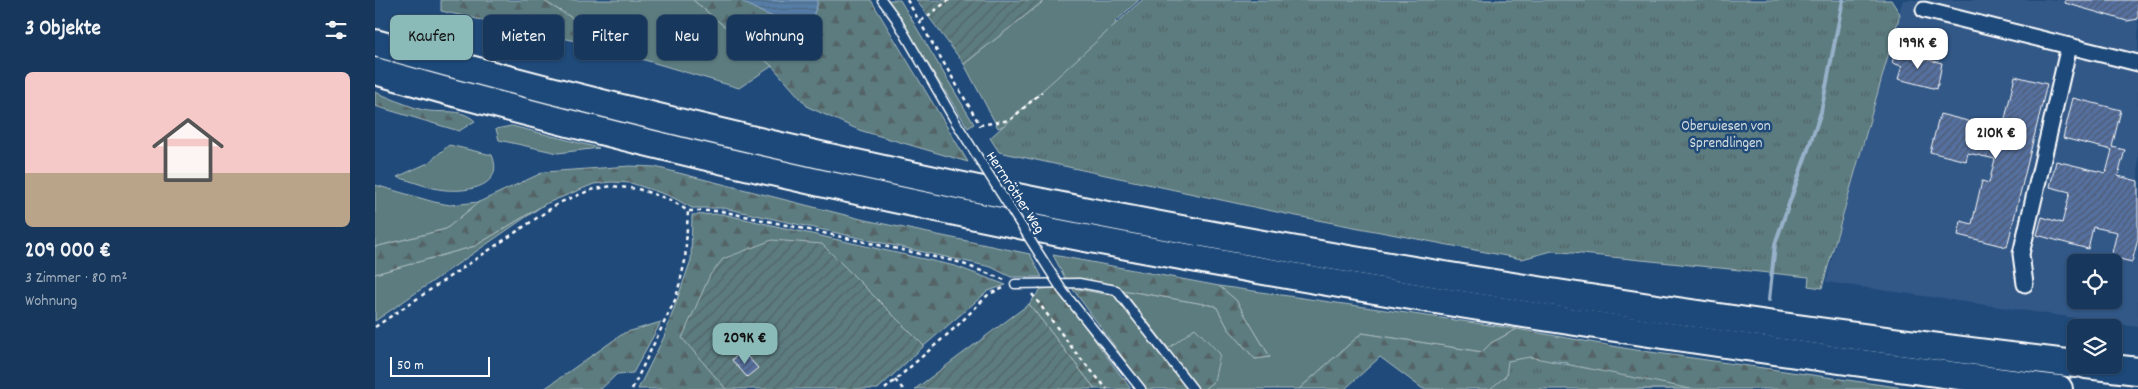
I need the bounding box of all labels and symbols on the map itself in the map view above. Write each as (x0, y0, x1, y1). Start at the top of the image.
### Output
pin: 199K € (1877, 28, 1959, 70)
park label: Oberwiesen von Sprendlingen (1681, 116, 1771, 155)
pin: 210K € (1955, 118, 2037, 160)
street label: Herrnröther Weg (979, 148, 1049, 239)
pin: 209K € (704, 322, 786, 365)
scale bar (390, 354, 490, 377)

